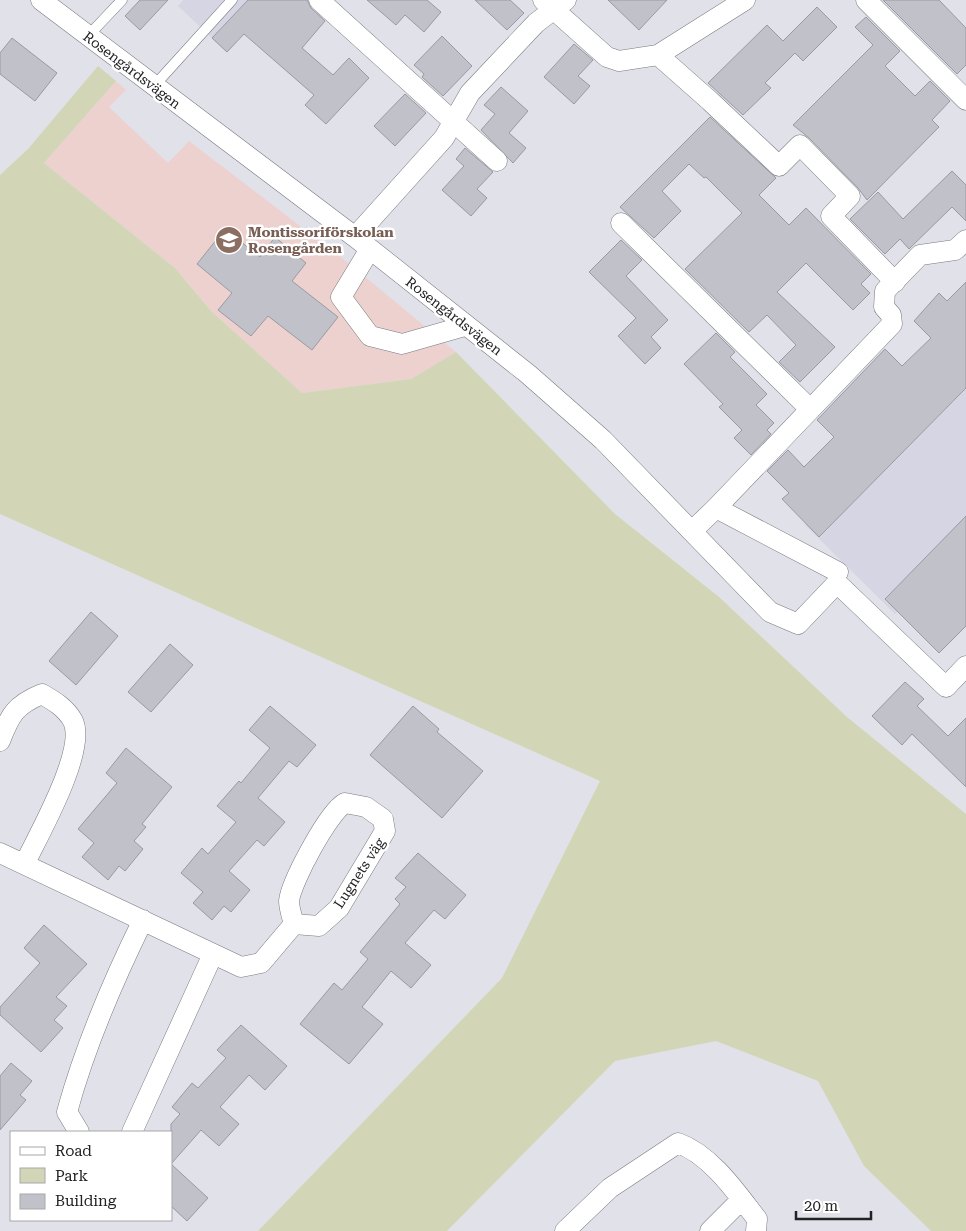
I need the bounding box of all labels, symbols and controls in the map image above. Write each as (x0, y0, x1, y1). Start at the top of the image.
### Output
street label: Rosengårdsvägen (80, 28, 184, 112)
place label: Montissoriförskolan Rosengården (248, 224, 394, 256)
school or university icon: Montissoriförskolan Rosengården (214, 225, 244, 255)
street label: Rosengårdsvägen (403, 274, 505, 358)
street label: Lugnets väg (330, 835, 388, 911)
legend (10, 1131, 172, 1221)
text: Road (55, 1142, 92, 1160)
text: Park (55, 1167, 89, 1185)
scale bar (796, 1188, 871, 1220)
text: Building (55, 1192, 117, 1210)
text: 20 m (804, 1197, 839, 1215)

